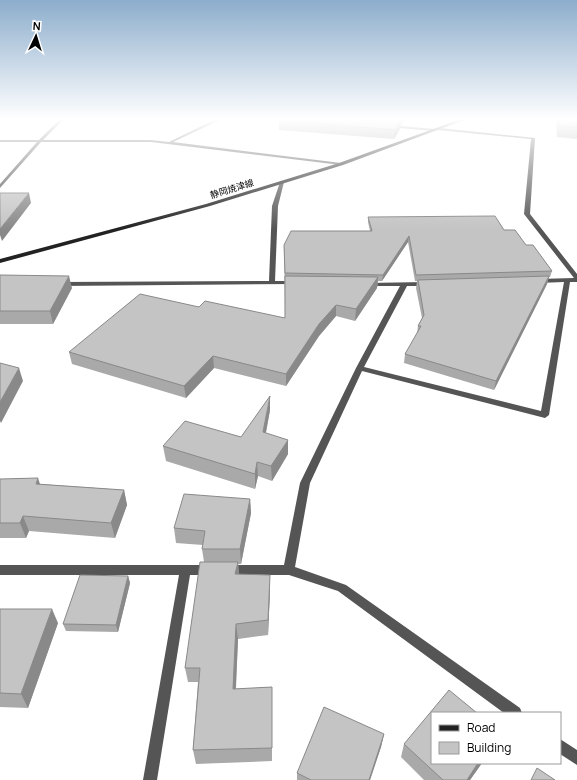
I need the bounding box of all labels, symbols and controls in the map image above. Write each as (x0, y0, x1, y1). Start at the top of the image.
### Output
north arrow (16, 16, 56, 56)
text: N (32, 18, 41, 33)
street label: 静岡焼津線 (208, 175, 256, 201)
legend (431, 712, 561, 764)
text: Road (467, 719, 495, 736)
text: Building (467, 739, 511, 756)

